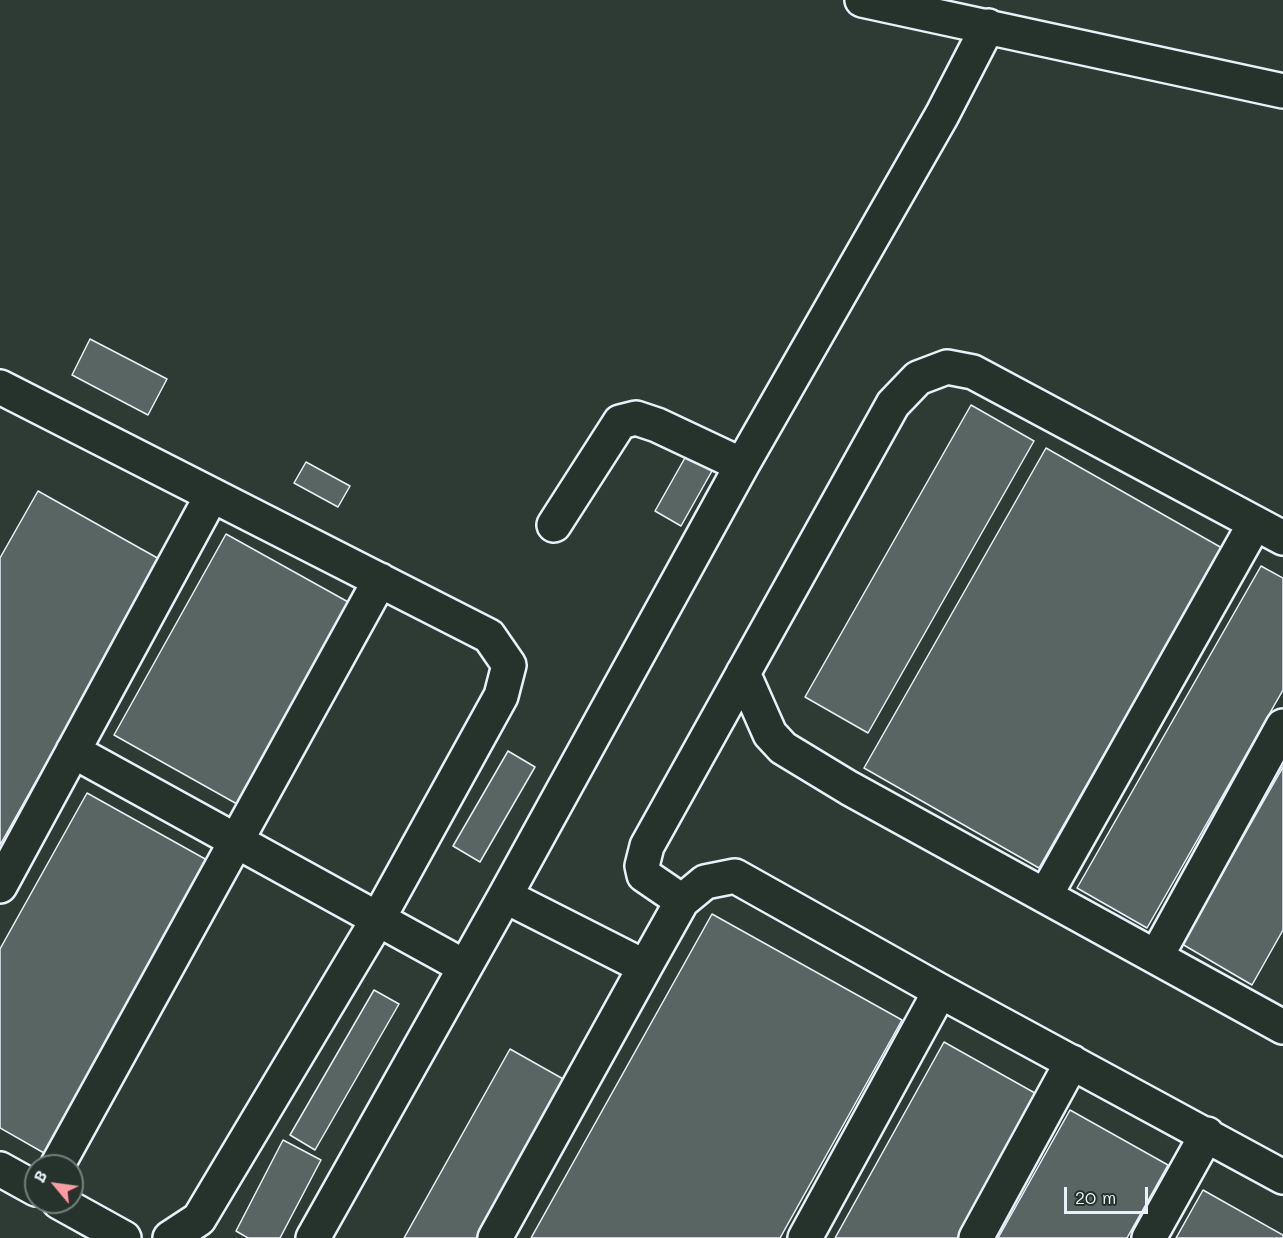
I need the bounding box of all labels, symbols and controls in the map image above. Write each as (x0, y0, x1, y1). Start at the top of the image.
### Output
north arrow (24, 1154, 84, 1214)
text: B (28, 1166, 51, 1186)
scale bar (1067, 1175, 1151, 1213)
text: 20 m (1075, 1185, 1116, 1209)

